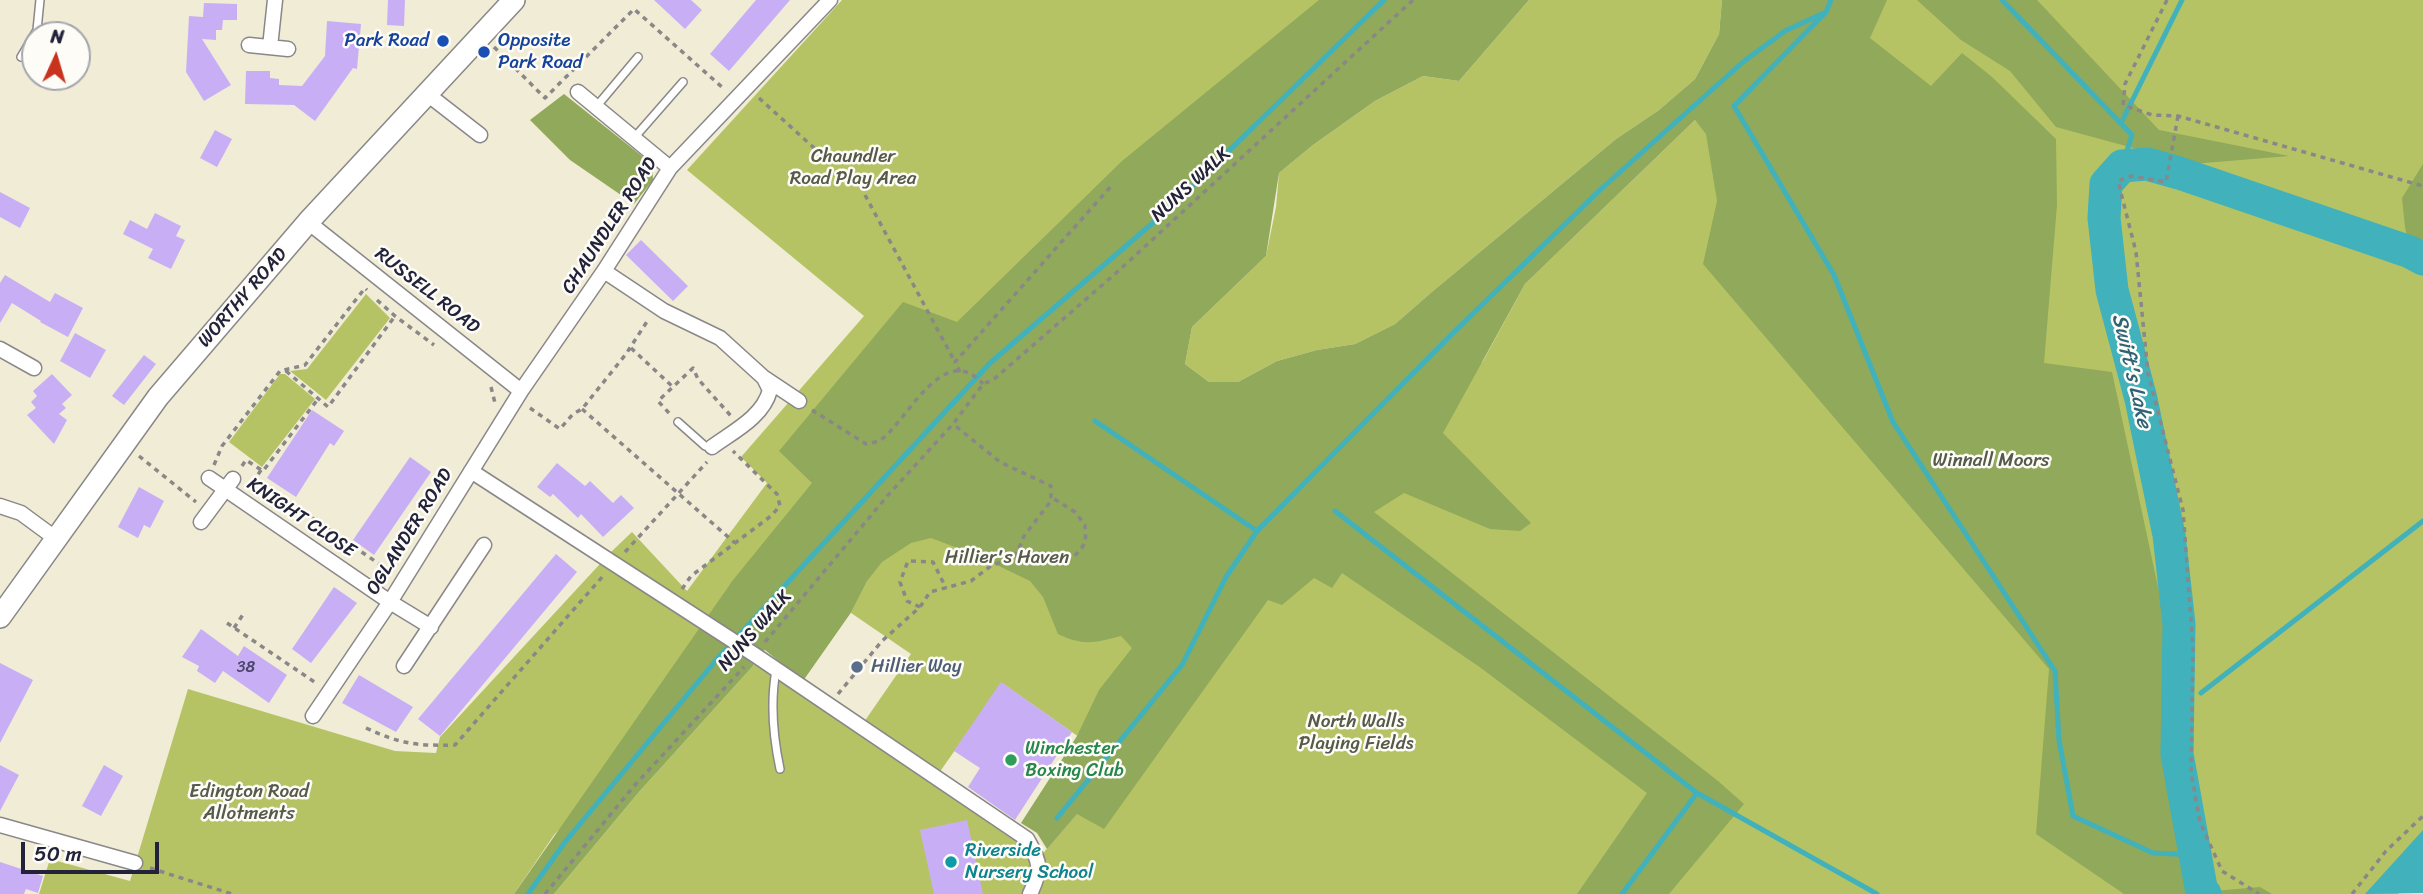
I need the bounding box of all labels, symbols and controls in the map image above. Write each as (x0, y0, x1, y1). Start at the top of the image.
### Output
text: N (50, 20, 65, 53)
north arrow (21, 21, 91, 91)
place label: Park Road (344, 30, 429, 52)
place label: Opposite Park Road (498, 30, 583, 74)
marker: Park Road (435, 33, 451, 49)
marker: Opposite Park Road (476, 44, 492, 60)
street label: NUNS WALK (1147, 143, 1235, 227)
park label: Chaundler Road Play Area (790, 146, 916, 190)
street label: CHAUNDLER ROAD (557, 154, 663, 298)
street label: RUSSELL ROAD (370, 243, 484, 339)
street label: WORTHY ROAD (194, 244, 292, 352)
water label: Swift's Lake (2106, 311, 2156, 431)
park label: Winnall Moors (1932, 450, 2050, 472)
street label: OGLANDER ROAD (362, 465, 458, 599)
street label: KNIGHT CLOSE (242, 473, 360, 563)
park label: Hillier's Haven (945, 547, 1069, 569)
street label: NUNS WALK (714, 586, 796, 676)
place label: Hillier Way (871, 656, 962, 678)
house number: 38 (237, 658, 255, 678)
marker: Hillier Way (849, 659, 865, 675)
park label: North Walls Playing Fields (1298, 711, 1414, 755)
place label: Winchester Boxing Club (1025, 738, 1124, 782)
marker: Winchester Boxing Club (1003, 752, 1019, 768)
park label: Edington Road Allotments (189, 781, 309, 825)
scale bar (24, 828, 163, 872)
text: 50 m (34, 835, 82, 873)
place label: Riverside Nursery School (965, 840, 1093, 884)
marker: Riverside Nursery School (943, 854, 959, 870)

